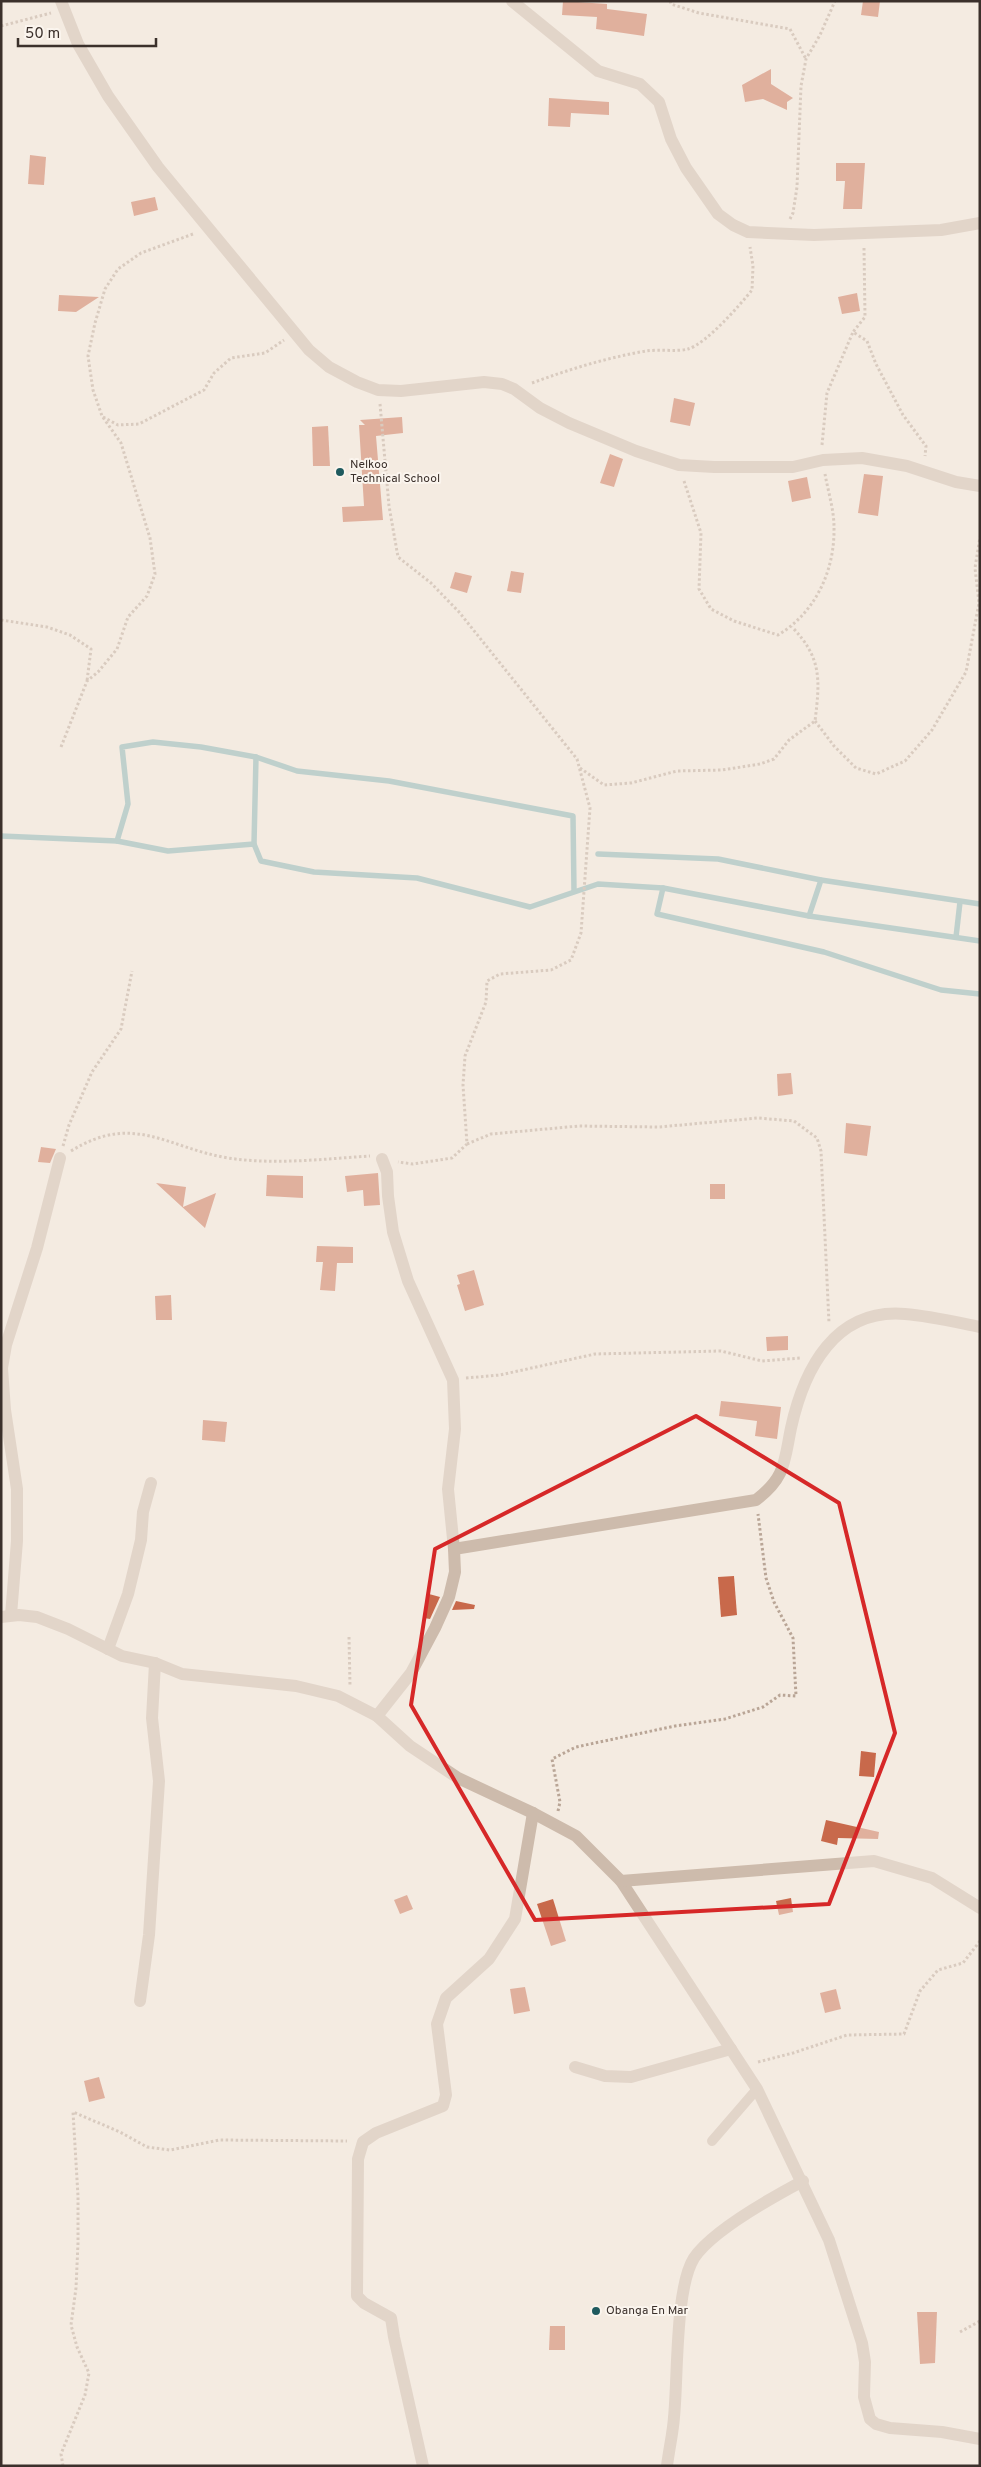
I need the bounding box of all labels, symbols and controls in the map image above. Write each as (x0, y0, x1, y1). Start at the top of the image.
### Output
scale bar (18, 15, 155, 47)
text: 50 m (25, 25, 60, 44)
place label: Nelkoo Technical School (350, 457, 440, 487)
marker: Nelkoo Technical School (334, 466, 346, 478)
place label: Obanga En Mar (606, 2303, 689, 2319)
marker: Obanga En Mar (590, 2305, 602, 2317)

